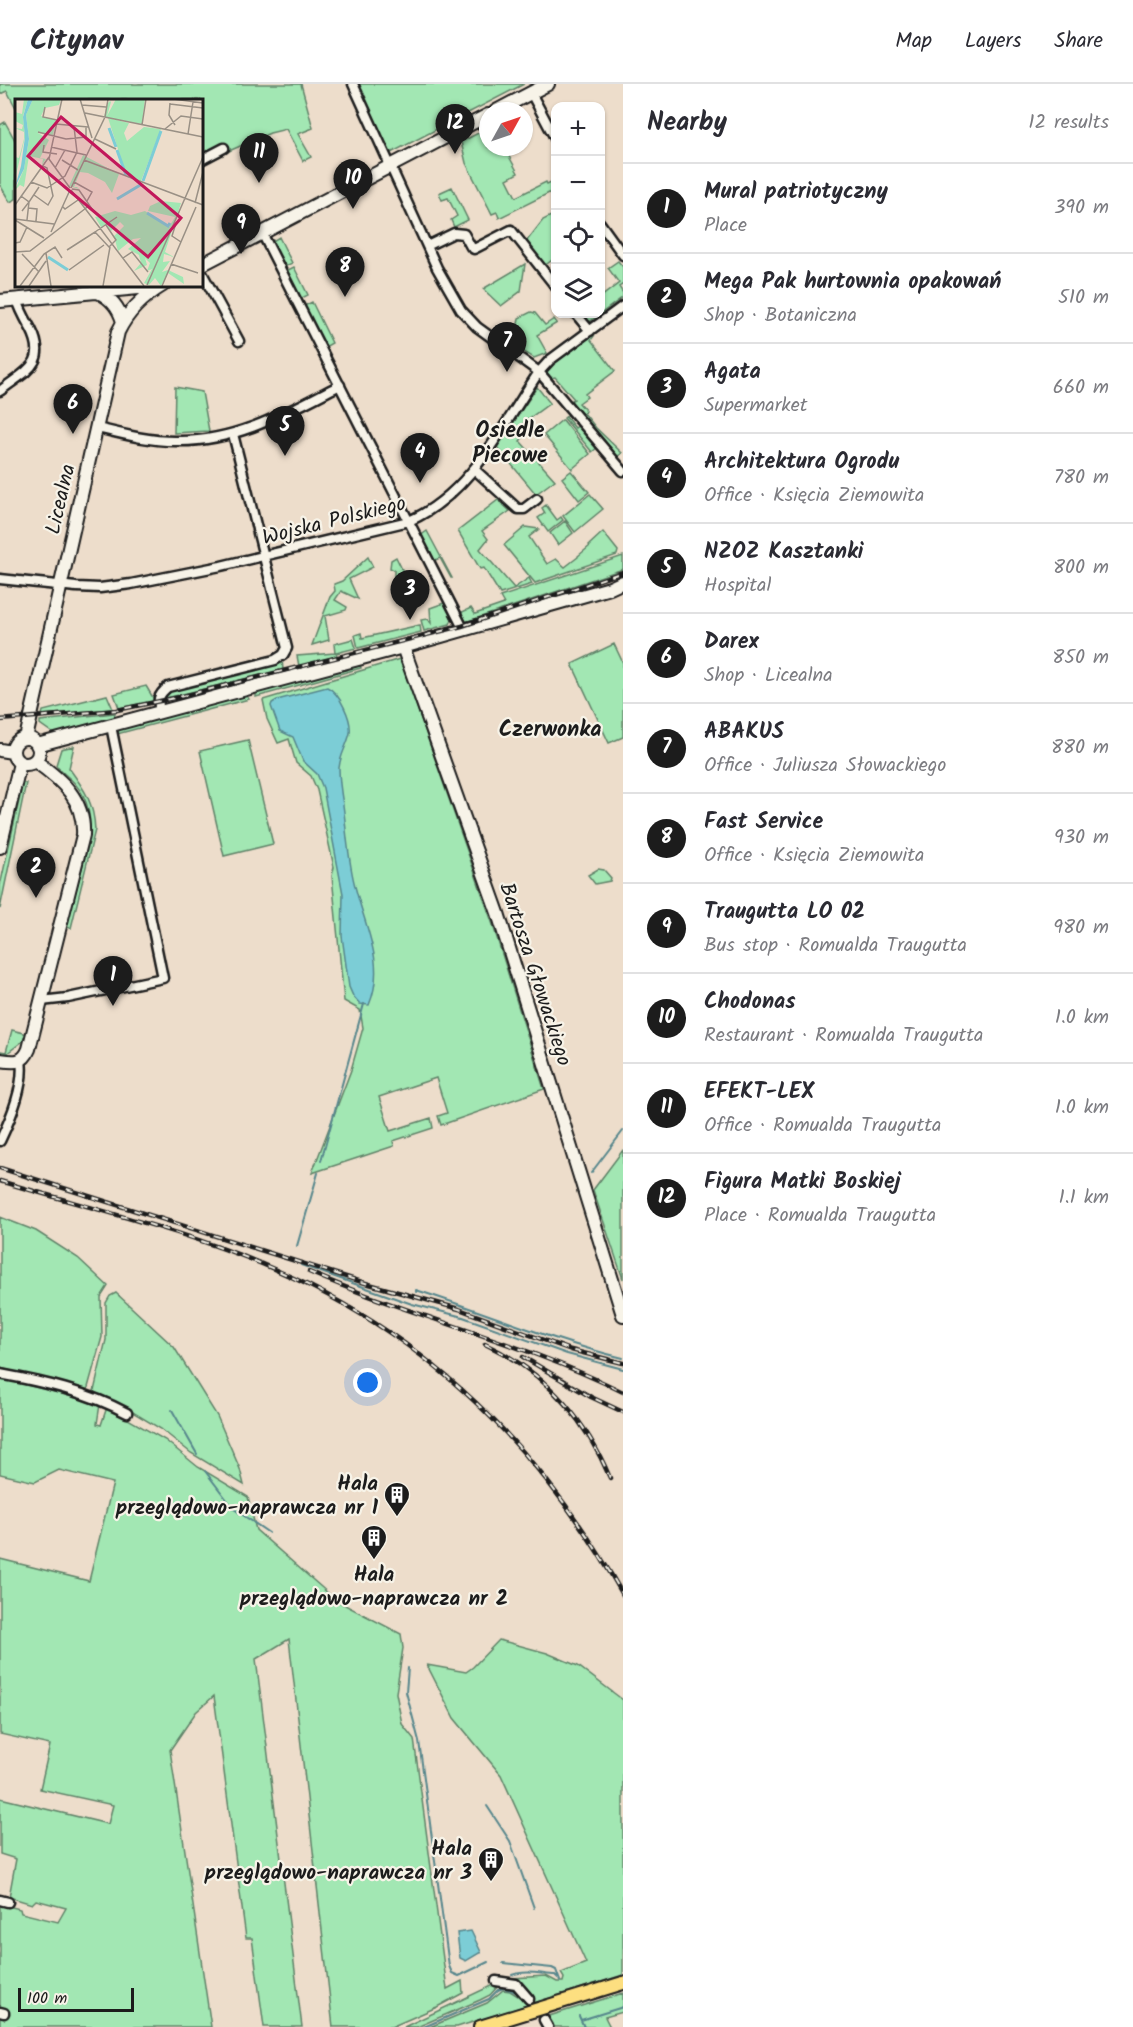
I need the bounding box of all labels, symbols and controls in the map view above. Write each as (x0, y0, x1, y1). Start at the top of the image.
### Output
text: Citynav (30, 19, 123, 64)
text: Map (895, 25, 932, 58)
text: Layers (965, 25, 1021, 58)
text: Share (1054, 25, 1103, 58)
inset map (15, 99, 202, 286)
north arrow (479, 102, 533, 156)
map controls (551, 102, 605, 318)
button: + (551, 102, 605, 156)
text: Nearby (647, 102, 727, 144)
pin: 12 (436, 104, 474, 154)
text: 12 results (1028, 107, 1109, 139)
pin: 11 (240, 134, 278, 183)
button: − (551, 156, 605, 210)
pin: 10 (334, 160, 372, 209)
text: Mural patriotyczny (704, 175, 888, 210)
text: 1 (663, 192, 670, 224)
text: 390 m (1054, 192, 1109, 224)
pin: 9 (222, 204, 260, 254)
button: locate (551, 210, 605, 264)
text: Place (704, 210, 747, 242)
pin: 8 (326, 248, 364, 297)
button: layers (551, 264, 605, 318)
text: Mega Pak hurtownia opakowań (704, 265, 1001, 300)
text: 2 (661, 282, 672, 314)
text: 510 m (1058, 282, 1109, 314)
text: Shop · Botaniczna (704, 300, 857, 332)
pin: 7 (488, 322, 526, 372)
text: Agata (704, 355, 761, 390)
text: 3 (661, 372, 672, 404)
text: 660 m (1053, 372, 1109, 404)
pin: 6 (54, 384, 92, 434)
text: Supermarket (704, 390, 807, 422)
pin: 5 (266, 406, 304, 456)
district label: Osiedle Piecowe (472, 414, 548, 474)
pin: 4 (400, 434, 440, 483)
text: Architektura Ogrodu (704, 445, 899, 480)
street label: Licealna (37, 461, 86, 538)
text: 4 (661, 462, 672, 494)
text: 780 m (1054, 462, 1109, 494)
text: Office · Księcia Ziemowita (704, 480, 924, 512)
street label: Wojska Polskiego (259, 488, 410, 555)
text: NZOZ Kasztanki (704, 535, 864, 570)
text: 5 (661, 552, 672, 584)
text: 800 m (1053, 552, 1109, 584)
pin: 3 (390, 570, 430, 620)
text: Hospital (704, 570, 771, 602)
text: Darex (704, 625, 759, 660)
text: 6 (661, 642, 672, 674)
text: 850 m (1052, 642, 1109, 674)
text: Shop · Licealna (704, 660, 833, 692)
district label: Czerwonka (499, 713, 601, 748)
text: ABAKUS (704, 715, 784, 750)
text: 7 (662, 732, 671, 764)
text: 880 m (1051, 732, 1109, 764)
text: Office · Juliusza Słowackiego (704, 750, 946, 782)
text: Fast Service (704, 805, 823, 840)
text: 8 (661, 822, 672, 854)
text: 930 m (1054, 822, 1109, 854)
text: Office · Księcia Ziemowita (704, 840, 924, 872)
pin: 2 (16, 848, 56, 898)
street label: Bartosza Głowackiego (489, 878, 580, 1071)
text: Traugutta LO 02 (704, 895, 865, 930)
text: 9 (661, 912, 672, 944)
text: 980 m (1053, 912, 1109, 944)
text: Bus stop · Romualda Traugutta (704, 930, 967, 962)
pin: 1 (94, 956, 132, 1006)
text: Chodonas (704, 985, 796, 1020)
text: 10 (658, 1002, 675, 1034)
text: 1.0 km (1055, 1002, 1109, 1034)
text: Restaurant · Romualda Traugutta (704, 1020, 983, 1052)
text: EFEKT-LEX (704, 1075, 814, 1110)
text: 11 (660, 1092, 673, 1124)
text: 1.0 km (1055, 1092, 1109, 1124)
text: Office · Romualda Traugutta (704, 1110, 941, 1142)
text: Figura Matki Boskiej (704, 1165, 900, 1200)
text: 12 (658, 1182, 675, 1214)
text: 1.1 km (1058, 1182, 1109, 1214)
text: Place · Romualda Traugutta (704, 1200, 936, 1232)
your location (353, 1368, 382, 1397)
place label: Hala przeglądowo-naprawcza nr 1 (115, 1468, 379, 1525)
building icon: Hala przeglądowo-naprawcza nr 1 (382, 1480, 412, 1518)
building icon: Hala przeglądowo-naprawcza nr 2 (359, 1523, 389, 1561)
place label: Hala przeglądowo-naprawcza nr 2 (239, 1559, 508, 1616)
place label: Hala przeglądowo-naprawcza nr 3 (204, 1833, 473, 1890)
building icon: Hala przeglądowo-naprawcza nr 3 (476, 1845, 506, 1883)
scale bar (18, 1985, 134, 2012)
text: 100 m (27, 1986, 67, 2011)

